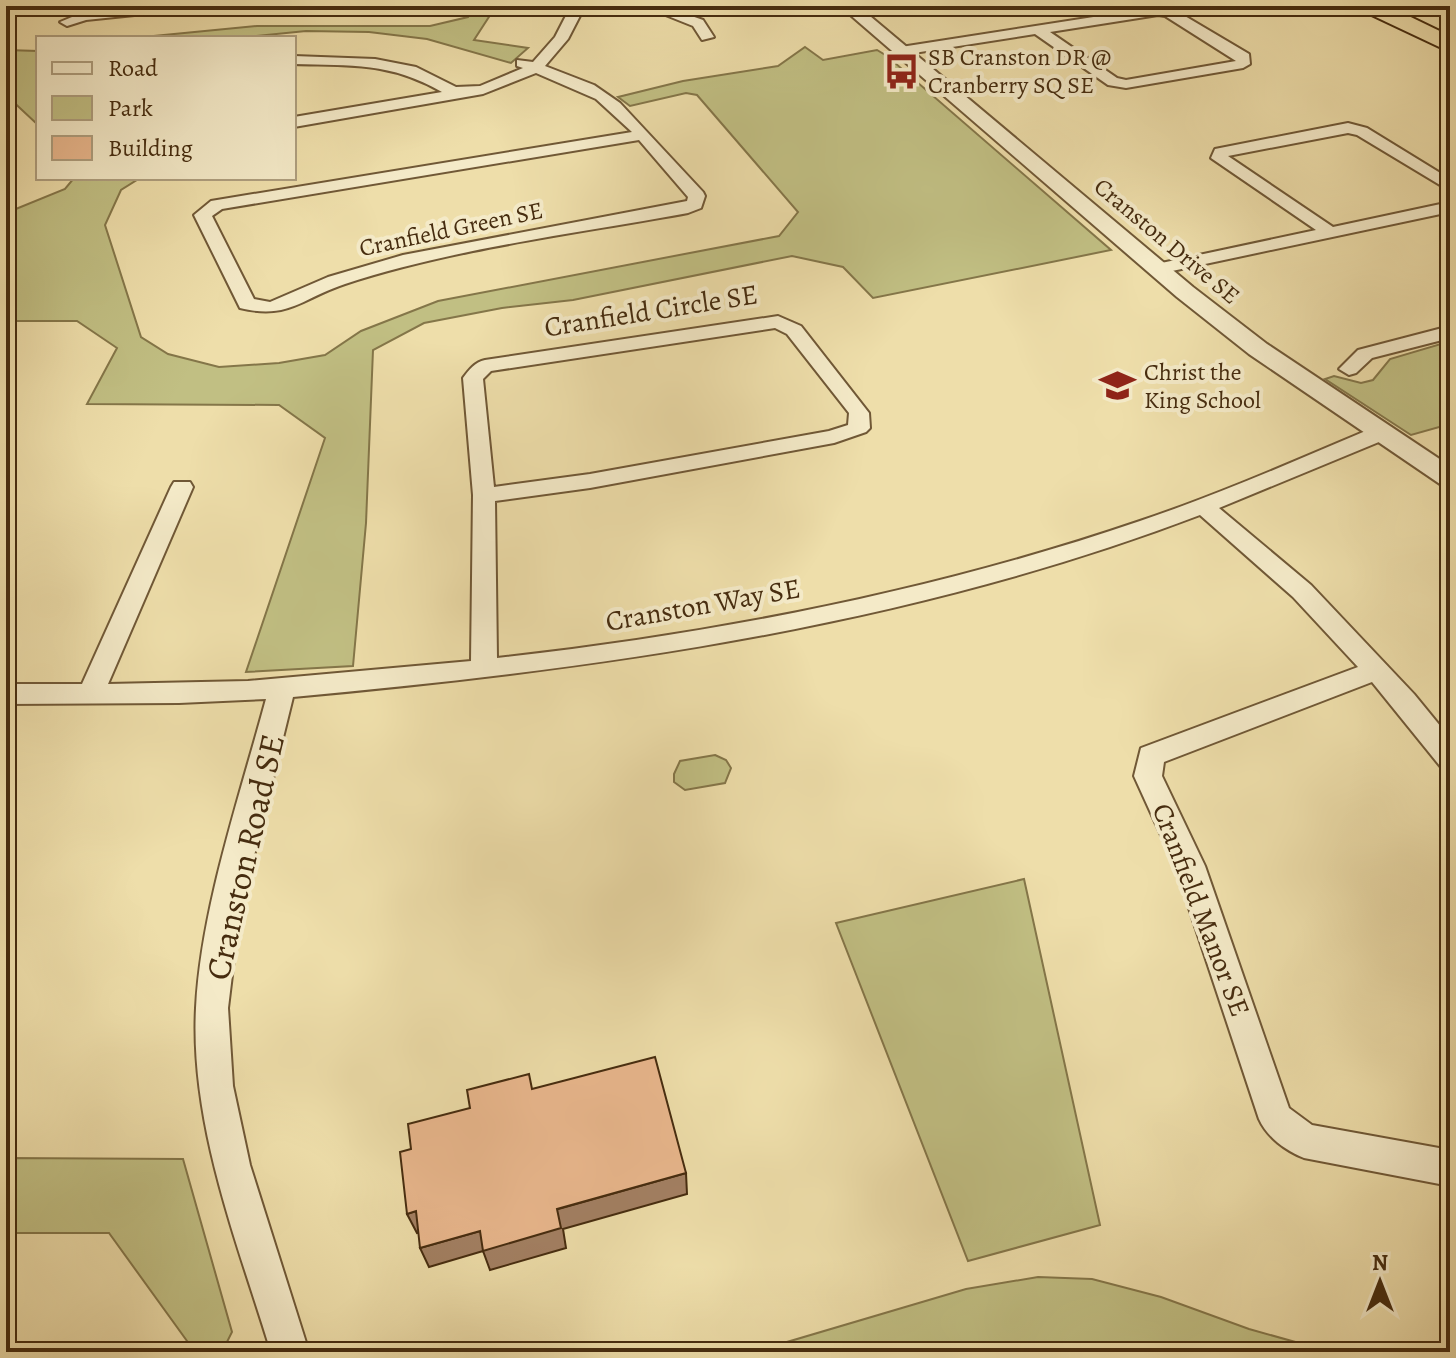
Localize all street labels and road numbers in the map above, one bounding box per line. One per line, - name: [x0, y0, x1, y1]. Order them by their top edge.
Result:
- street label: Cranston Drive SE: [1087, 171, 1247, 311]
- street label: Cranfield Green SE: [356, 194, 546, 264]
- street label: Cranfield Circle SE: [542, 275, 760, 347]
- street label: Cranston Way SE: [603, 569, 803, 641]
- street label: Cranston Road SE: [194, 730, 296, 984]
- street label: Cranfield Manor SE: [1143, 798, 1259, 1022]

